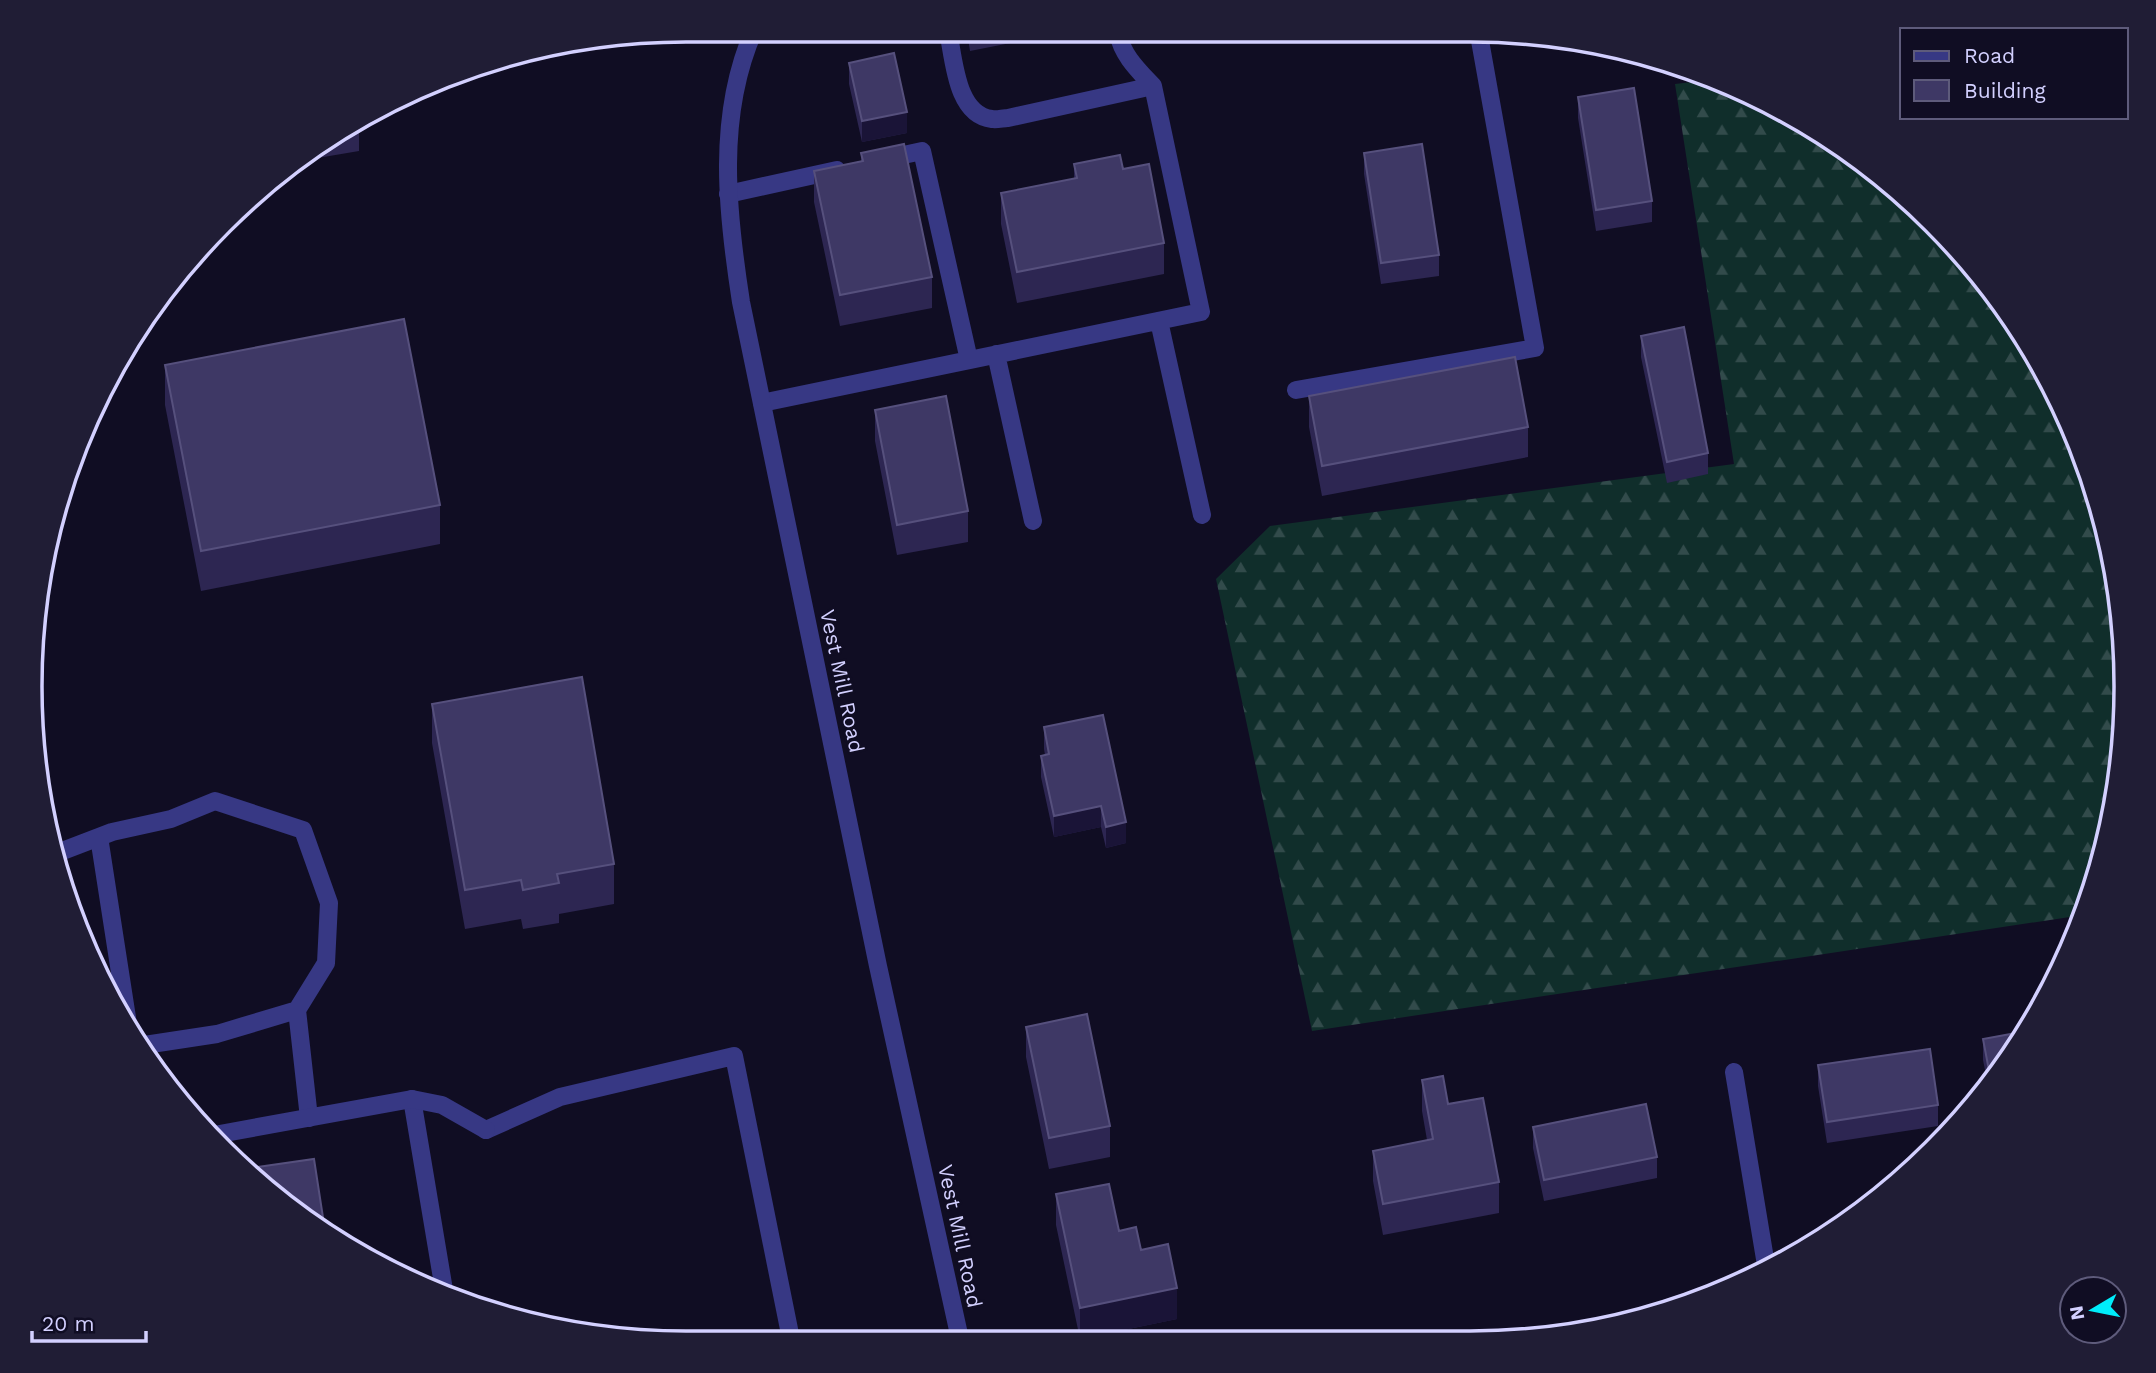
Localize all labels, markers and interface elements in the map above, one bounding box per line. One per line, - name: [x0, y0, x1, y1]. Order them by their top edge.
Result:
- legend: [1900, 28, 2128, 119]
- text: Road: [1964, 43, 2015, 68]
- text: Building: [1964, 78, 2046, 103]
- street label: Vest Mill Road: [815, 607, 870, 755]
- street label: Vest Mill Road: [933, 1162, 988, 1310]
- north arrow: [2058, 1275, 2128, 1345]
- scale bar: [32, 1300, 145, 1344]
- text: N: [2064, 1304, 2089, 1322]
- text: 20 m: [42, 1311, 94, 1336]

